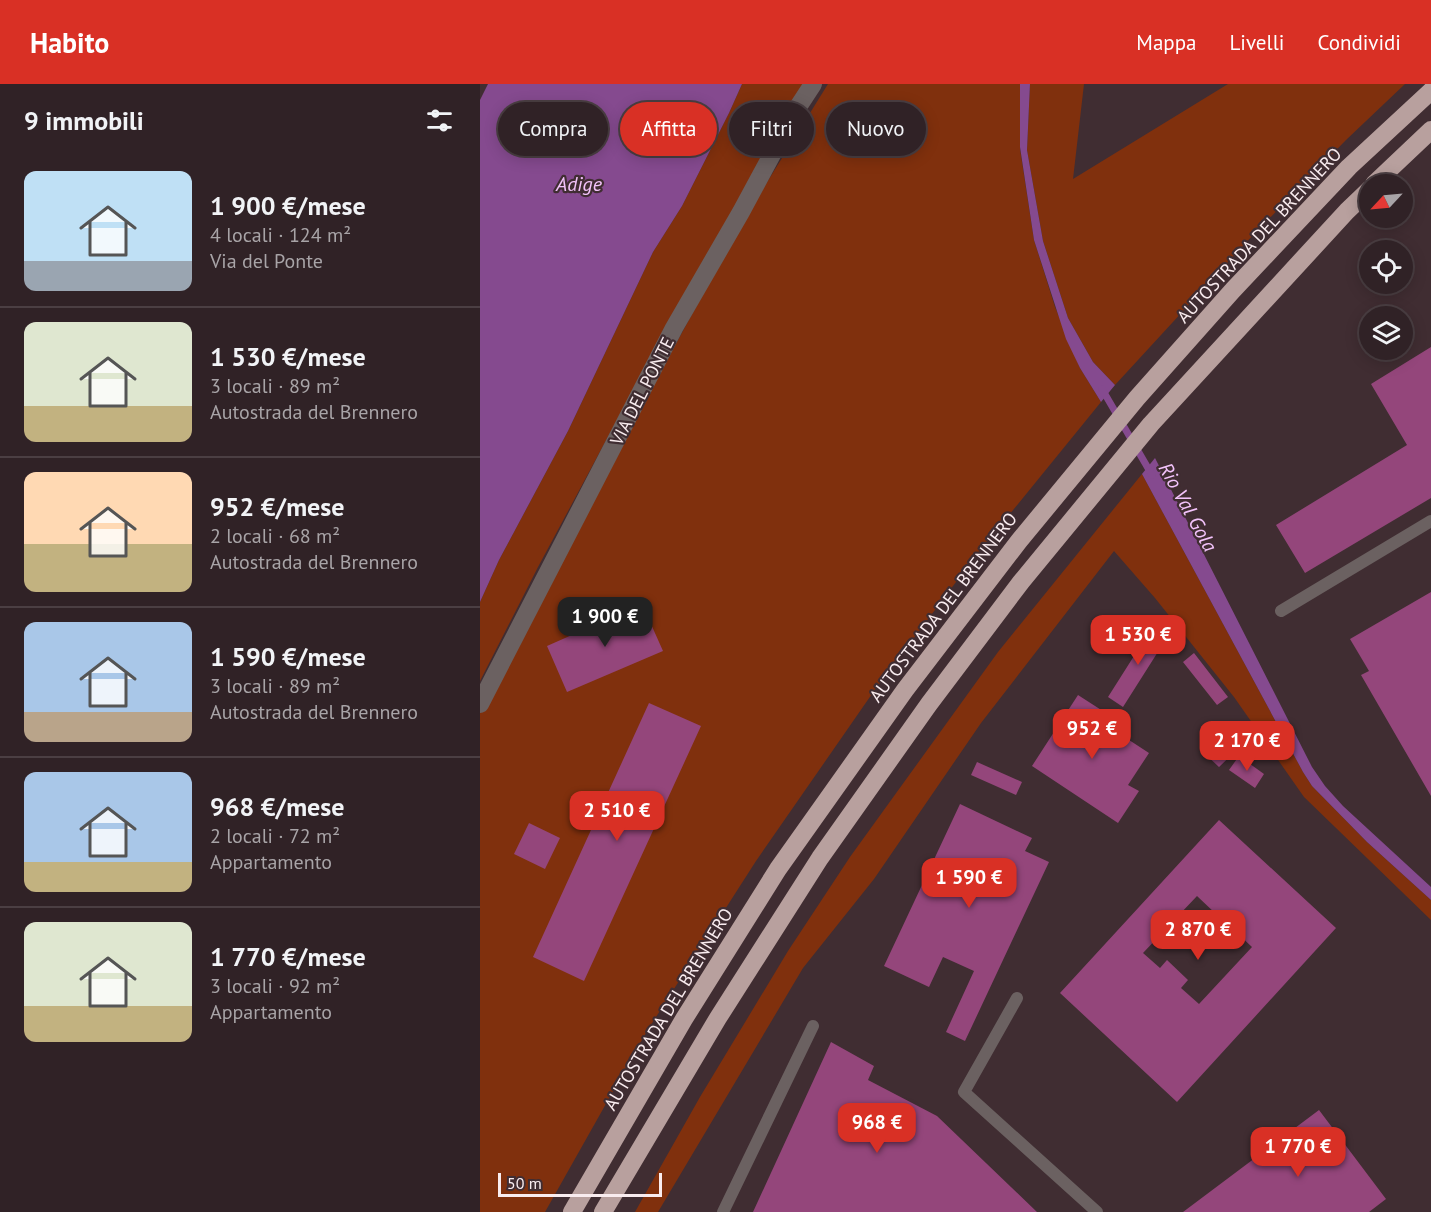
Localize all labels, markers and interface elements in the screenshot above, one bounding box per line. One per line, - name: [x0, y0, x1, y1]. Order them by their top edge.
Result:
- text: Habito: [30, 24, 109, 61]
- text: Mappa: [1136, 29, 1196, 56]
- text: Livelli: [1229, 29, 1284, 56]
- text: Condividi: [1317, 29, 1401, 56]
- chip: Compra: [498, 102, 608, 156]
- chip: Affitta: [620, 102, 717, 156]
- chip: Filtri: [729, 102, 814, 156]
- chip: Nuovo: [826, 102, 926, 156]
- text: 9 immobili: [24, 104, 144, 137]
- icon: filters: [423, 104, 456, 137]
- street label: AUTOSTRADA DEL BRENNERO: [1172, 142, 1346, 328]
- water label: Adige: [555, 171, 603, 197]
- north arrow: [1359, 174, 1413, 228]
- map controls: [1359, 174, 1413, 360]
- text: 1 900 €/mese: [210, 189, 366, 222]
- icon: home: [72, 195, 144, 267]
- text: 4 locali · 124 m²: [210, 222, 351, 248]
- button: locate: [1359, 240, 1413, 294]
- text: Via del Ponte: [210, 248, 323, 274]
- button: layers: [1359, 306, 1413, 360]
- street label: VIA DEL PONTE: [604, 333, 679, 450]
- text: 1 530 €/mese: [210, 340, 366, 373]
- icon: home: [72, 346, 144, 418]
- text: 3 locali · 89 m²: [210, 373, 340, 399]
- text: Autostrada del Brennero: [210, 399, 418, 425]
- water label: Rio Val Gola: [1153, 458, 1223, 556]
- text: 952 €/mese: [210, 490, 344, 523]
- icon: home: [72, 496, 144, 568]
- street label: AUTOSTRADA DEL BRENNERO: [864, 508, 1022, 706]
- text: 2 locali · 68 m²: [210, 523, 340, 549]
- text: Autostrada del Brennero: [210, 549, 418, 575]
- pin: 1 900 €: [550, 597, 660, 648]
- text: 1 900 €: [572, 603, 638, 629]
- pin: 1 530 €: [1083, 615, 1193, 666]
- text: 1 530 €: [1105, 621, 1171, 647]
- text: 1 590 €/mese: [210, 640, 366, 673]
- icon: home: [72, 646, 144, 718]
- text: 3 locali · 89 m²: [210, 673, 340, 699]
- text: Autostrada del Brennero: [210, 699, 418, 725]
- pin: 952 €: [1050, 709, 1134, 760]
- text: 952 €: [1067, 715, 1117, 741]
- pin: 2 170 €: [1192, 721, 1302, 772]
- text: 2 170 €: [1214, 727, 1280, 753]
- text: 968 €/mese: [210, 790, 344, 823]
- pin: 2 510 €: [562, 791, 672, 842]
- icon: home: [72, 796, 144, 868]
- text: 2 510 €: [584, 797, 650, 823]
- text: 2 locali · 72 m²: [210, 823, 340, 849]
- text: Appartamento: [210, 849, 332, 875]
- pin: 1 590 €: [914, 858, 1024, 909]
- text: 1 590 €: [936, 864, 1002, 890]
- street label: AUTOSTRADA DEL BRENNERO: [598, 904, 738, 1114]
- pin: 2 870 €: [1143, 910, 1253, 961]
- text: 2 870 €: [1165, 916, 1231, 942]
- text: 1 770 €/mese: [210, 940, 366, 973]
- icon: home: [72, 946, 144, 1018]
- text: 3 locali · 92 m²: [210, 973, 340, 999]
- text: Appartamento: [210, 999, 332, 1025]
- pin: 968 €: [835, 1103, 919, 1154]
- text: 968 €: [852, 1109, 902, 1135]
- pin: 1 770 €: [1243, 1127, 1353, 1178]
- text: 1 770 €: [1265, 1133, 1331, 1159]
- scale bar: [498, 1170, 662, 1198]
- text: 50 m: [507, 1173, 542, 1193]

